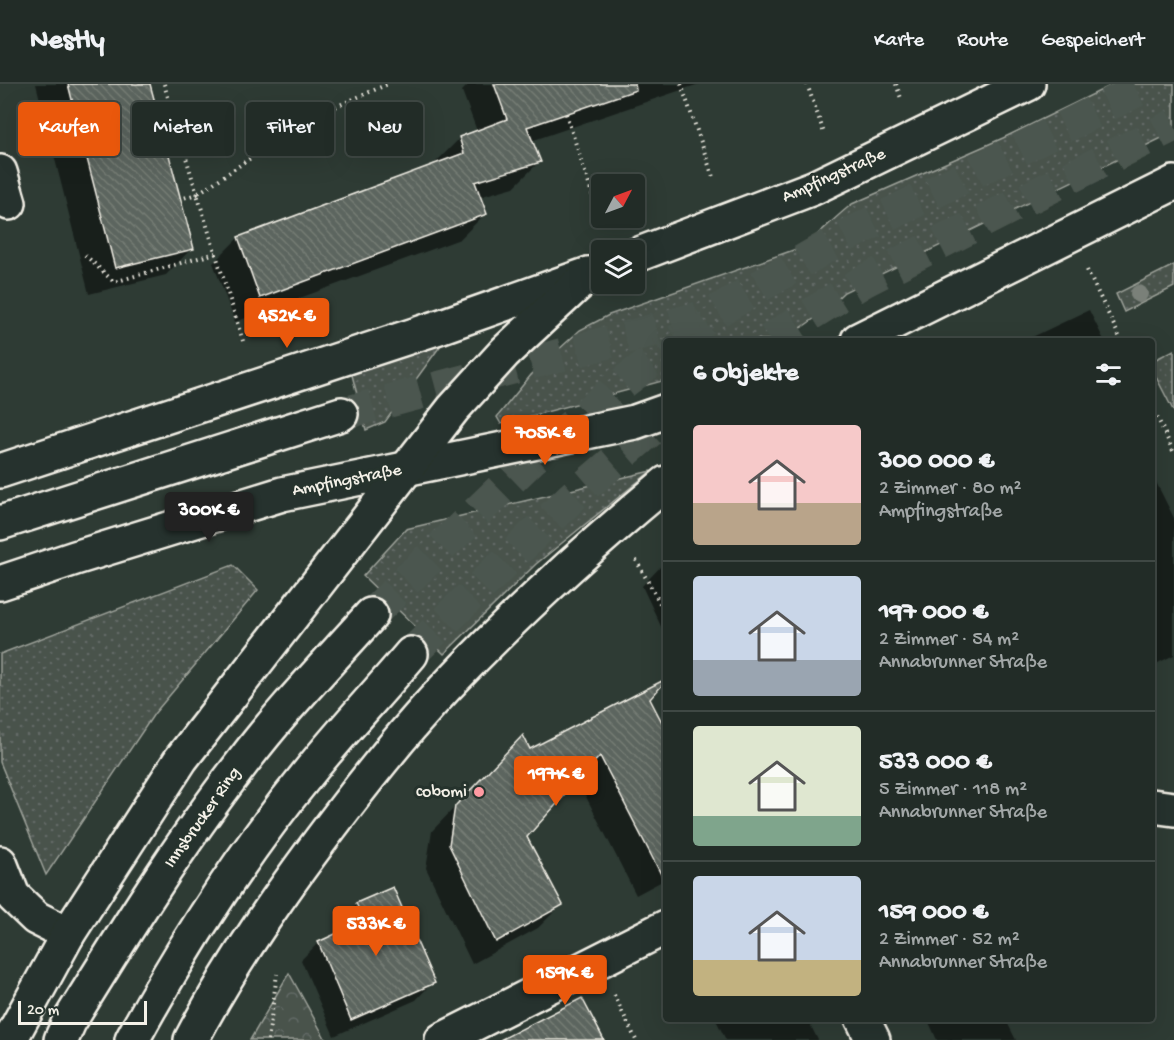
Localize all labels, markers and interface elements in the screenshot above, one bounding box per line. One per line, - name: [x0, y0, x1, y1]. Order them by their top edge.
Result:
- text: Nestly: [30, 25, 104, 58]
- text: Karte: [874, 29, 924, 54]
- text: Route: [957, 29, 1008, 54]
- text: Gespeichert: [1041, 29, 1144, 54]
- chip: Kaufen: [18, 102, 120, 156]
- chip: Mieten: [132, 102, 234, 156]
- chip: Filter: [246, 102, 334, 156]
- chip: Neu: [346, 102, 423, 156]
- street label: Ampfingstraße: [779, 144, 890, 208]
- north arrow: [591, 174, 645, 228]
- map controls: [591, 174, 645, 294]
- button: layers: [591, 240, 645, 294]
- pin: 452K €: [238, 298, 336, 349]
- text: 452K €: [258, 306, 316, 329]
- icon: filters: [1092, 358, 1125, 391]
- text: 6 Objekte: [693, 359, 798, 390]
- pin: 705K €: [496, 415, 594, 466]
- text: 705K €: [515, 423, 575, 446]
- text: 300 000 €: [879, 447, 994, 478]
- icon: home: [741, 449, 813, 521]
- street label: Ampfingstraße: [290, 460, 404, 502]
- text: 2 Zimmer · 80 m²: [879, 478, 1022, 501]
- pin: 300K €: [160, 492, 258, 543]
- text: 300K €: [179, 500, 239, 523]
- text: Ampfingstraße: [879, 501, 1002, 524]
- text: 197 000 €: [879, 598, 988, 629]
- icon: home: [741, 600, 813, 672]
- text: 2 Zimmer · 54 m²: [879, 629, 1019, 652]
- text: Annabrunner Straße: [879, 652, 1047, 675]
- text: 533 000 €: [879, 748, 992, 779]
- icon: home: [741, 750, 813, 822]
- pin: 197K €: [507, 756, 605, 807]
- street label: Innsbrucker Ring: [160, 763, 246, 873]
- text: 197K €: [528, 764, 584, 787]
- text: 5 Zimmer · 118 m²: [879, 779, 1027, 802]
- place label: cobomi: [416, 782, 467, 803]
- marker: cobomi: [472, 785, 486, 799]
- text: Annabrunner Straße: [879, 802, 1047, 825]
- text: 159 000 €: [879, 898, 988, 929]
- icon: home: [741, 900, 813, 972]
- pin: 533K €: [327, 906, 425, 957]
- text: 533K €: [347, 914, 405, 937]
- text: 2 Zimmer · 52 m²: [879, 929, 1020, 952]
- text: Annabrunner Straße: [879, 952, 1047, 975]
- pin: 159K €: [516, 955, 614, 1006]
- text: 159K €: [537, 963, 593, 986]
- scale bar: [18, 998, 147, 1026]
- text: 20 m: [27, 1002, 59, 1021]

